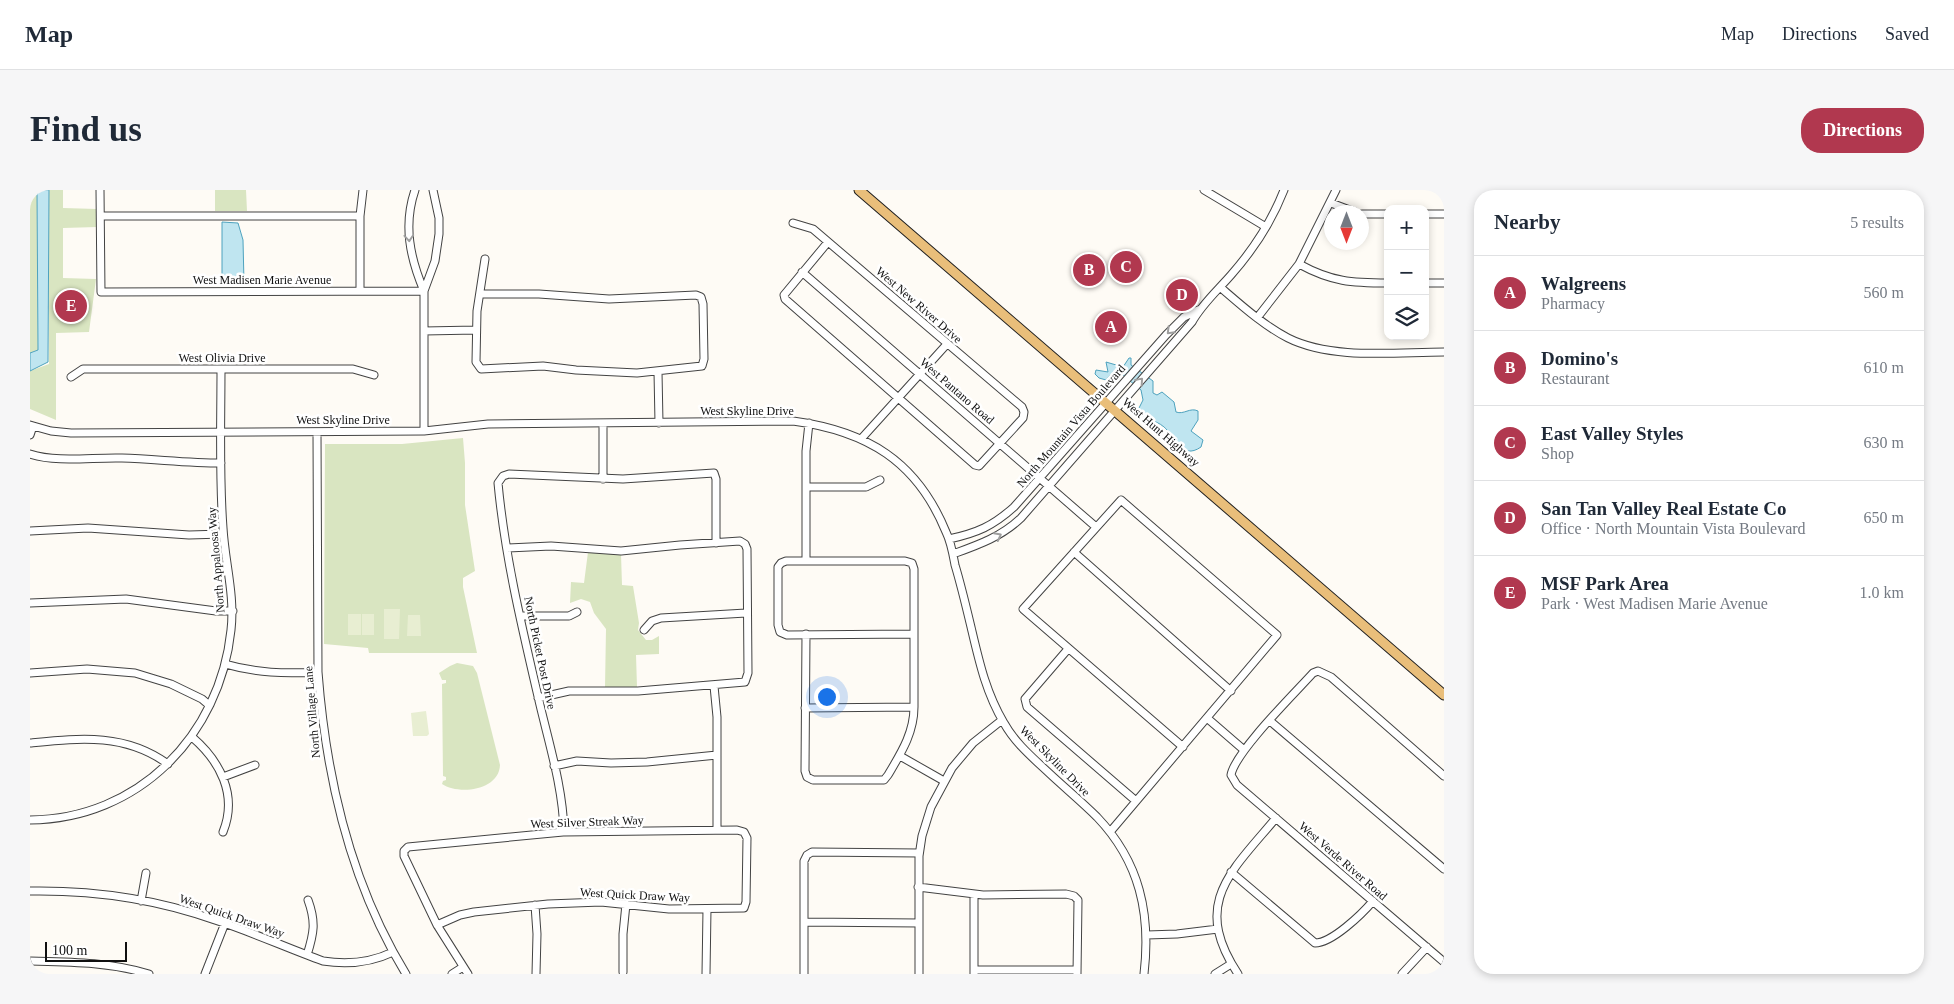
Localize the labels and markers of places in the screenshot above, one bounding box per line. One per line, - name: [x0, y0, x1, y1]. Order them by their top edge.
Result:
- pin: C: [1110, 248, 1142, 286]
- pin: B: [1073, 251, 1105, 289]
- pin: D: [1166, 276, 1198, 314]
- pin: E: [55, 287, 87, 325]
- pin: A: [1095, 308, 1127, 346]

